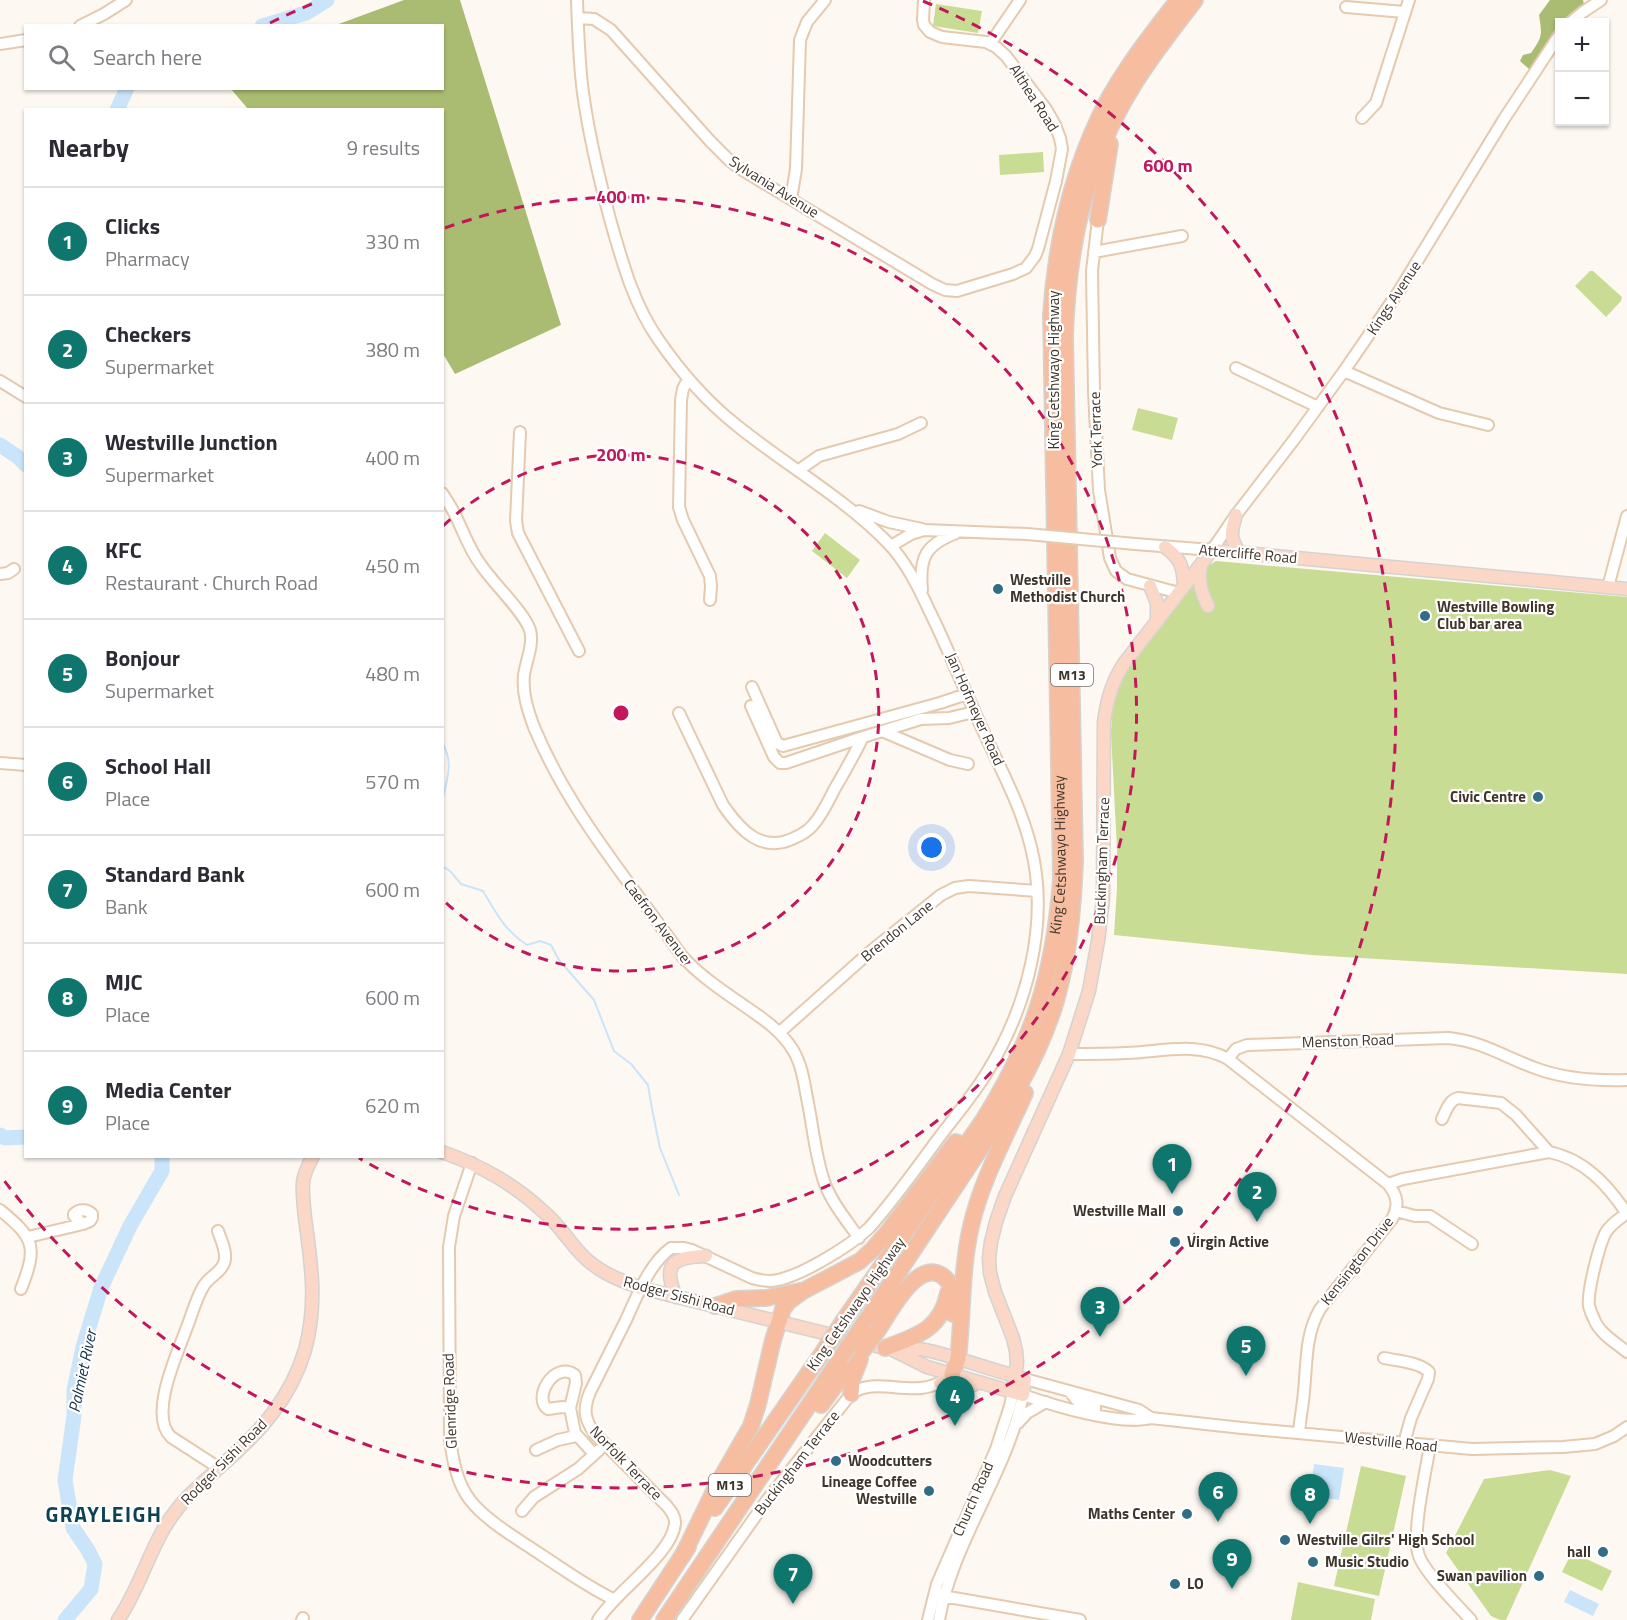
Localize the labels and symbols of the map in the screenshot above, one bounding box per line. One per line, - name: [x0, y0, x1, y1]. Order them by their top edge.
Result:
- street label: Althea Road: [1004, 59, 1065, 136]
- street label: Sylvania Avenue: [725, 150, 824, 223]
- text: 600 m: [1143, 152, 1193, 179]
- text: 400 m: [596, 183, 646, 210]
- street label: Kings Avenue: [1361, 256, 1426, 340]
- street label: King Cetshwayo Highway: [1042, 291, 1065, 449]
- street label: York Terrace: [1083, 391, 1108, 469]
- text: 200 m: [596, 441, 646, 468]
- street label: Attercliffe Road: [1198, 538, 1298, 569]
- place label: Westville Methodist Church: [1010, 568, 1125, 608]
- marker: Westville Methodist Church: [991, 582, 1005, 596]
- place label: Westville Bowling Club bar area: [1437, 595, 1554, 635]
- marker: Westville Bowling Club bar area: [1418, 609, 1432, 623]
- street label: Jan Hofmeyer Road: [940, 648, 1011, 769]
- road number: M13: [1051, 664, 1093, 686]
- centre of rings: [611, 703, 631, 723]
- street label: King Cetshwayo Highway: [1043, 775, 1072, 936]
- place label: Civic Centre: [1450, 785, 1526, 808]
- marker: Civic Centre: [1531, 790, 1545, 804]
- street label: Buckingham Terrace: [1088, 797, 1115, 925]
- your location: [917, 833, 946, 862]
- street label: Caefron Avenue: [618, 874, 697, 967]
- street label: Brendon Lane: [855, 894, 938, 967]
- street label: Menston Road: [1302, 1027, 1394, 1054]
- pin: 1: [1152, 1144, 1192, 1194]
- pin: 2: [1238, 1172, 1276, 1222]
- place label: Westville Mall: [1073, 1199, 1166, 1222]
- marker: Westville Mall: [1171, 1204, 1185, 1218]
- street label: Kensington Drive: [1315, 1211, 1399, 1310]
- place label: Virgin Active: [1187, 1230, 1269, 1253]
- street label: King Cetshwayo Highway: [801, 1232, 911, 1375]
- marker: Virgin Active: [1168, 1235, 1182, 1249]
- street label: Rodger Sishi Road: [621, 1270, 737, 1321]
- pin: 3: [1080, 1288, 1120, 1337]
- water label: Palmiet River: [62, 1326, 103, 1414]
- pin: 5: [1226, 1326, 1266, 1376]
- street label: Glenridge Road: [436, 1353, 463, 1449]
- pin: 4: [936, 1376, 974, 1426]
- street label: Buckingham Terrace: [748, 1405, 845, 1520]
- street label: Rodger Sishi Road: [175, 1413, 272, 1510]
- street label: Norfolk Terrace: [585, 1420, 668, 1505]
- street label: Westville Road: [1343, 1425, 1439, 1458]
- place label: Woodcutters: [848, 1449, 932, 1472]
- marker: Woodcutters: [829, 1454, 843, 1468]
- street label: Church Road: [946, 1458, 999, 1540]
- place label: Lineage Coffee Westville: [822, 1470, 917, 1510]
- pin: 6: [1198, 1472, 1238, 1522]
- road number: M13: [709, 1474, 751, 1496]
- pin: 8: [1290, 1474, 1330, 1524]
- marker: Lineage Coffee Westville: [922, 1484, 936, 1498]
- district label: GRAYLEIGH: [45, 1498, 163, 1530]
- place label: Maths Center: [1088, 1502, 1175, 1525]
- marker: Maths Center: [1180, 1507, 1194, 1521]
- place label: Westville Gilrs' High School: [1297, 1528, 1475, 1551]
- marker: Westville Gilrs' High School: [1278, 1533, 1292, 1547]
- pin: 9: [1212, 1540, 1252, 1589]
- place label: hall: [1567, 1540, 1591, 1563]
- marker: hall: [1596, 1545, 1610, 1559]
- place label: Music Studio: [1325, 1550, 1409, 1573]
- pin: 7: [774, 1554, 812, 1604]
- marker: Music Studio: [1306, 1555, 1320, 1569]
- place label: Swan pavilion: [1437, 1564, 1527, 1587]
- marker: Swan pavilion: [1532, 1569, 1546, 1583]
- place label: LO: [1187, 1572, 1204, 1595]
- marker: LO: [1168, 1577, 1182, 1591]

